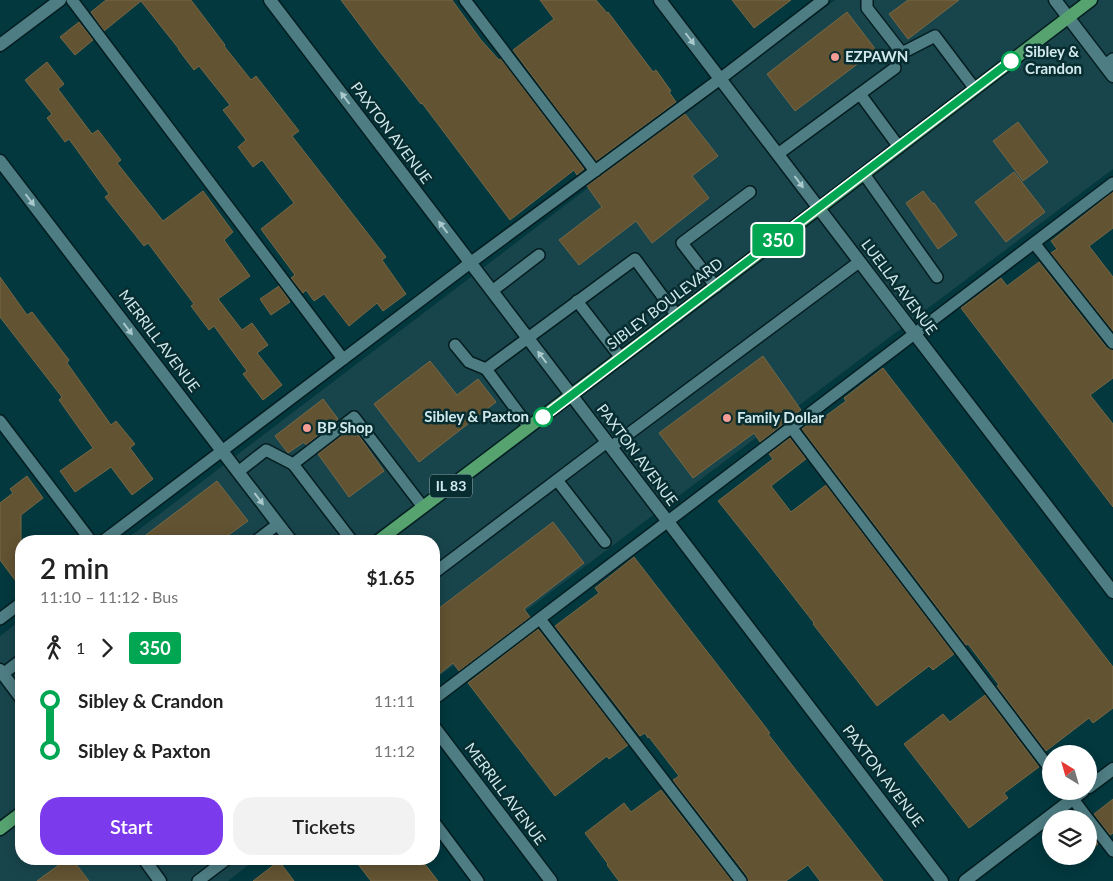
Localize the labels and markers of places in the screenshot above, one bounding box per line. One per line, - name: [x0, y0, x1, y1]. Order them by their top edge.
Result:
- place label: Sibley & Crandon: [1025, 42, 1082, 77]
- place label: EZPAWN: [845, 47, 908, 65]
- marker: EZPAWN: [829, 51, 841, 63]
- marker: Sibley & Crandon: [1001, 51, 1021, 71]
- place label: Sibley & Paxton: [424, 407, 529, 425]
- marker: Sibley & Paxton: [533, 407, 553, 427]
- place label: Family Dollar: [737, 408, 824, 426]
- marker: Family Dollar: [721, 412, 733, 424]
- place label: BP Shop: [317, 418, 373, 436]
- marker: BP Shop: [301, 422, 313, 434]

